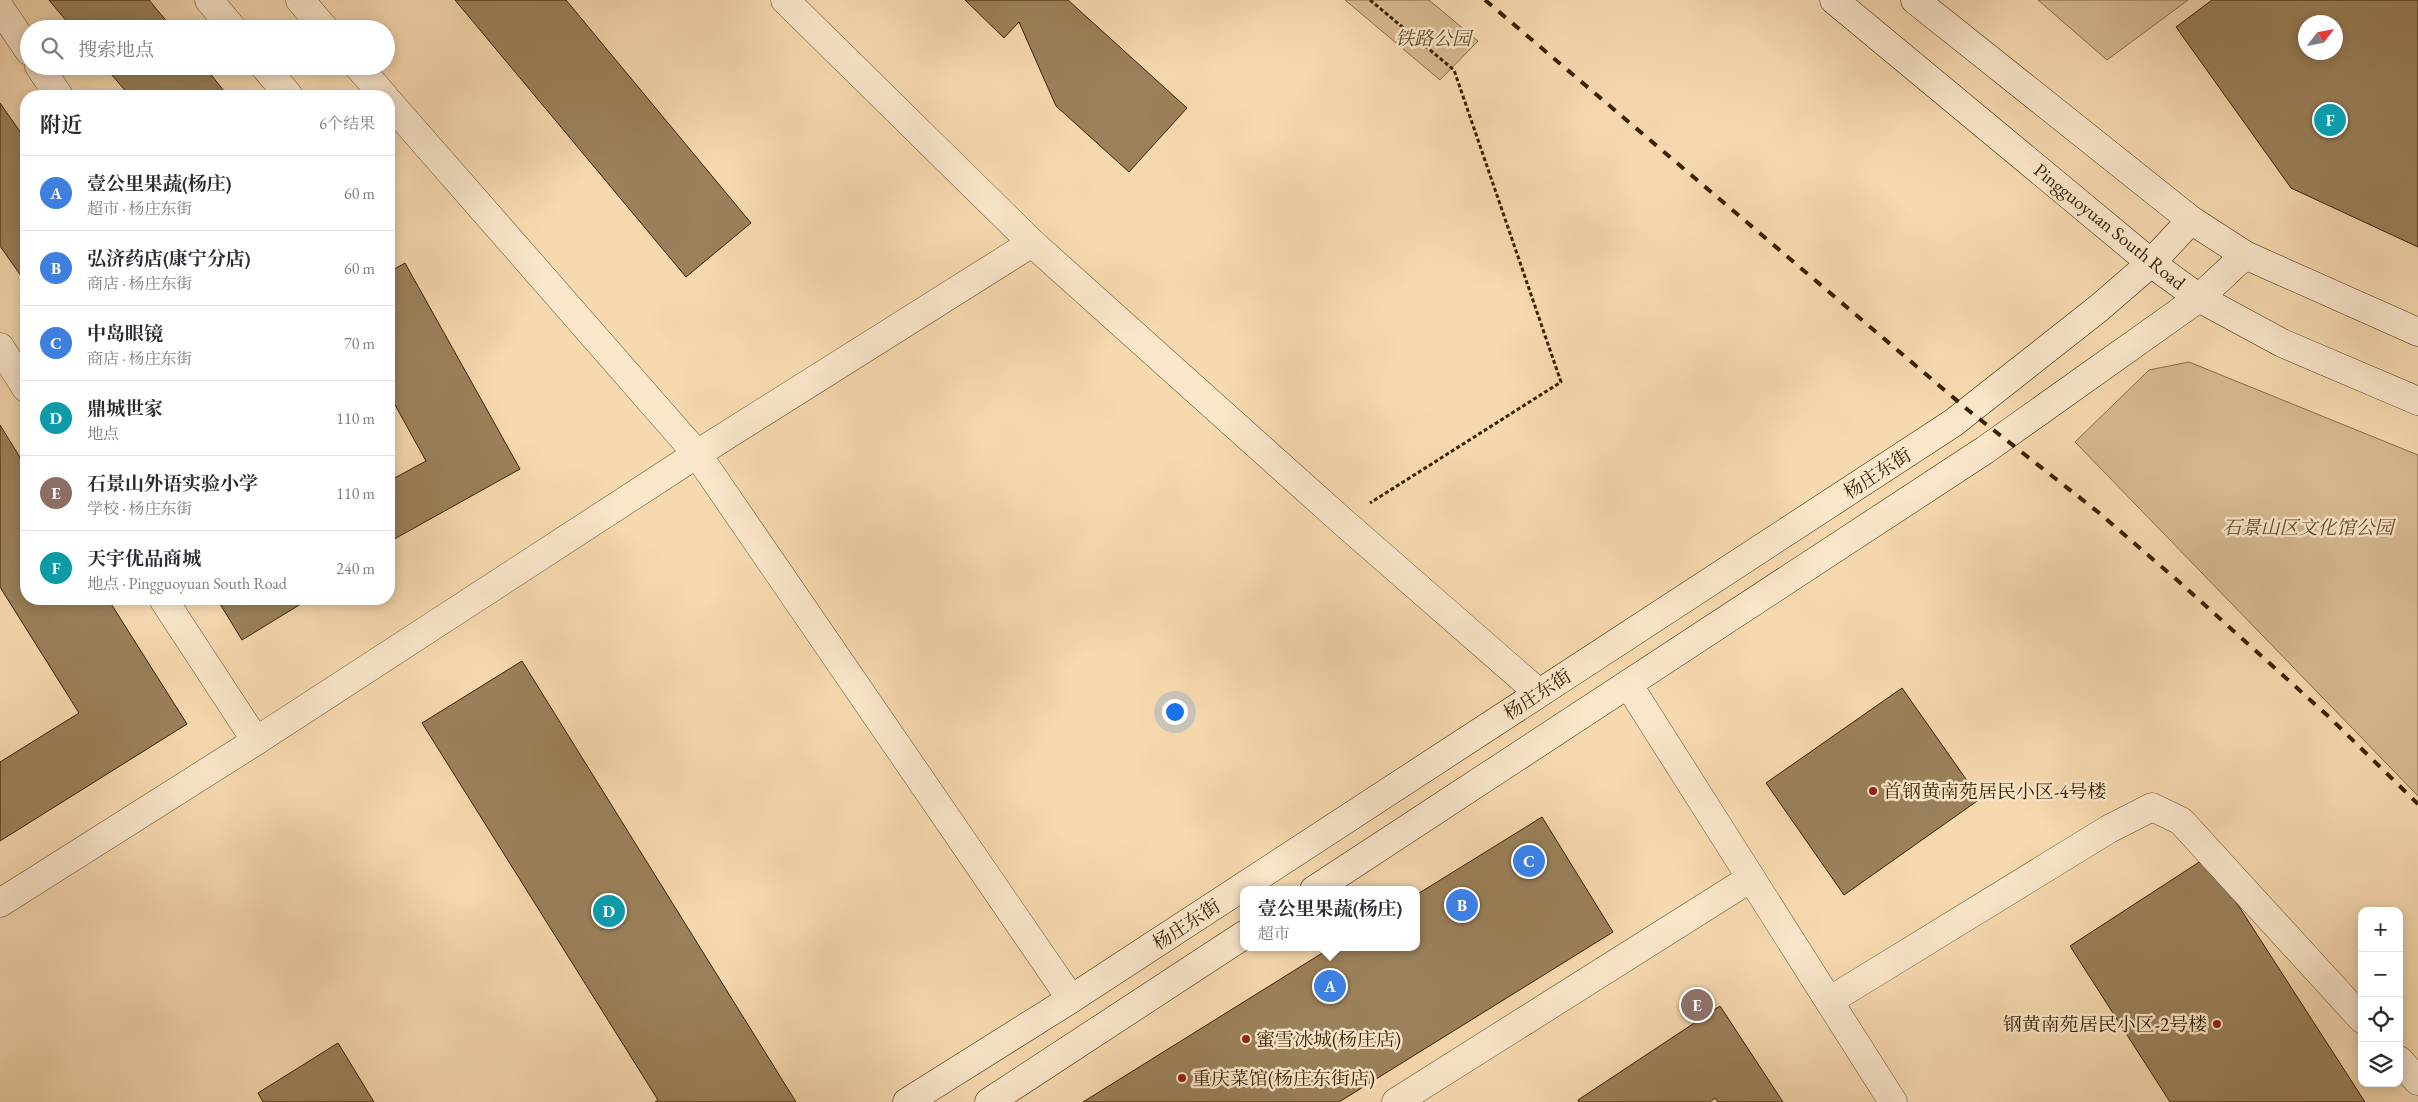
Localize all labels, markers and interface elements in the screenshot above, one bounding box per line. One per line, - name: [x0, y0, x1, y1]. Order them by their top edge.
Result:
- north arrow: [2298, 15, 2343, 60]
- search box: [20, 20, 395, 75]
- park label: 铁路公园: [1395, 26, 1474, 51]
- icon: search: [38, 34, 66, 62]
- text: 搜索地点: [78, 37, 154, 62]
- pin: F: [2314, 101, 2346, 139]
- text: 附近: [40, 111, 82, 138]
- text: 6个结果: [319, 113, 375, 134]
- street label: Pingguoyuan South Road: [2029, 158, 2191, 295]
- text: 壹公里果蔬(杨庄): [87, 171, 232, 196]
- text: A: [50, 183, 62, 204]
- text: 60 m: [344, 183, 375, 204]
- text: 超市 · 杨庄东街: [87, 198, 193, 219]
- text: 弘济药店(康宁分店): [87, 246, 251, 271]
- text: B: [51, 258, 61, 279]
- text: 60 m: [344, 258, 375, 279]
- text: 商店 · 杨庄东街: [87, 273, 193, 294]
- text: 中岛眼镜: [87, 321, 163, 346]
- text: C: [50, 333, 62, 354]
- text: 70 m: [344, 333, 375, 354]
- text: 商店 · 杨庄东街: [87, 348, 193, 369]
- text: 鼎城世家: [87, 396, 163, 421]
- text: D: [50, 408, 62, 429]
- text: 110 m: [336, 408, 375, 429]
- text: 地点: [87, 423, 119, 444]
- street label: 杨庄东街: [1839, 442, 1916, 505]
- text: 石景山外语实验小学: [87, 471, 258, 496]
- text: E: [51, 483, 61, 504]
- text: 110 m: [336, 483, 375, 504]
- text: 学校 · 杨庄东街: [87, 498, 193, 519]
- park label: 石景山区文化馆公园: [2222, 515, 2396, 540]
- text: 天宇优品商城: [87, 546, 201, 571]
- text: F: [52, 558, 60, 579]
- text: 240 m: [336, 558, 375, 579]
- text: 地点 · Pingguoyuan South Road: [87, 573, 287, 594]
- street label: 杨庄东街: [1499, 663, 1576, 726]
- your location: [1162, 699, 1188, 725]
- place label: 首钢黄南苑居民小区-4号楼: [1883, 779, 2106, 804]
- marker: 首钢黄南苑居民小区-4号楼: [1867, 785, 1879, 797]
- pin: C: [1513, 842, 1545, 880]
- popup: [1240, 886, 1420, 951]
- pin: B: [1446, 886, 1478, 924]
- pin: D: [593, 892, 625, 930]
- street label: 杨庄东街: [1148, 893, 1225, 956]
- text: 壹公里果蔬(杨庄): [1258, 896, 1402, 921]
- map controls: [2358, 907, 2403, 1087]
- button: +: [2358, 907, 2403, 952]
- text: 超市: [1258, 923, 1290, 944]
- button: −: [2358, 952, 2403, 997]
- pin: A: [1314, 967, 1346, 1005]
- pin: E: [1681, 986, 1713, 1024]
- button: locate: [2358, 997, 2403, 1042]
- place label: 钢黄南苑居民小区-2号楼: [2003, 1012, 2207, 1037]
- marker: 钢黄南苑居民小区-2号楼: [2211, 1018, 2223, 1030]
- place label: 蜜雪冰城(杨庄店): [1256, 1027, 1401, 1052]
- marker: 蜜雪冰城(杨庄店): [1240, 1033, 1252, 1045]
- button: layers: [2358, 1042, 2403, 1087]
- place label: 重庆菜馆(杨庄东街店): [1192, 1066, 1375, 1091]
- marker: 重庆菜馆(杨庄东街店): [1176, 1072, 1188, 1084]

